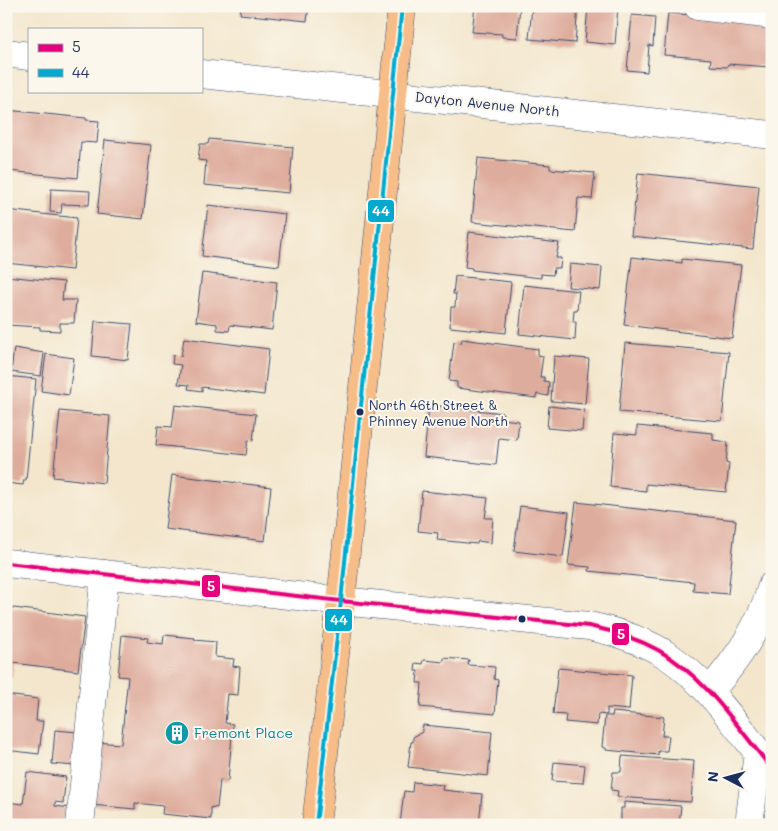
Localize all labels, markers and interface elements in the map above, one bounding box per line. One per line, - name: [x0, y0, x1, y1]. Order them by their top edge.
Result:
- legend: [28, 28, 202, 92]
- text: 5: [72, 36, 81, 56]
- text: 44: [72, 62, 90, 82]
- street label: Dayton Avenue North: [414, 86, 560, 121]
- line badge: 44: [367, 199, 395, 223]
- text: 44: [372, 201, 390, 220]
- place label: North 46th Street & Phinney Avenue North: [369, 396, 508, 429]
- marker: North 46th Street & Phinney Avenue North: [355, 407, 365, 417]
- line badge: 5: [201, 574, 221, 598]
- text: 5: [207, 576, 215, 595]
- line badge: 44: [324, 608, 353, 632]
- text: 44: [330, 610, 348, 629]
- unlabelled marker: [517, 614, 527, 624]
- line badge: 5: [611, 622, 630, 646]
- text: 5: [617, 624, 625, 643]
- building icon: Fremont Place: [164, 720, 190, 746]
- place label: Fremont Place: [194, 723, 293, 742]
- north arrow: [700, 754, 750, 804]
- text: N: [703, 770, 723, 783]

